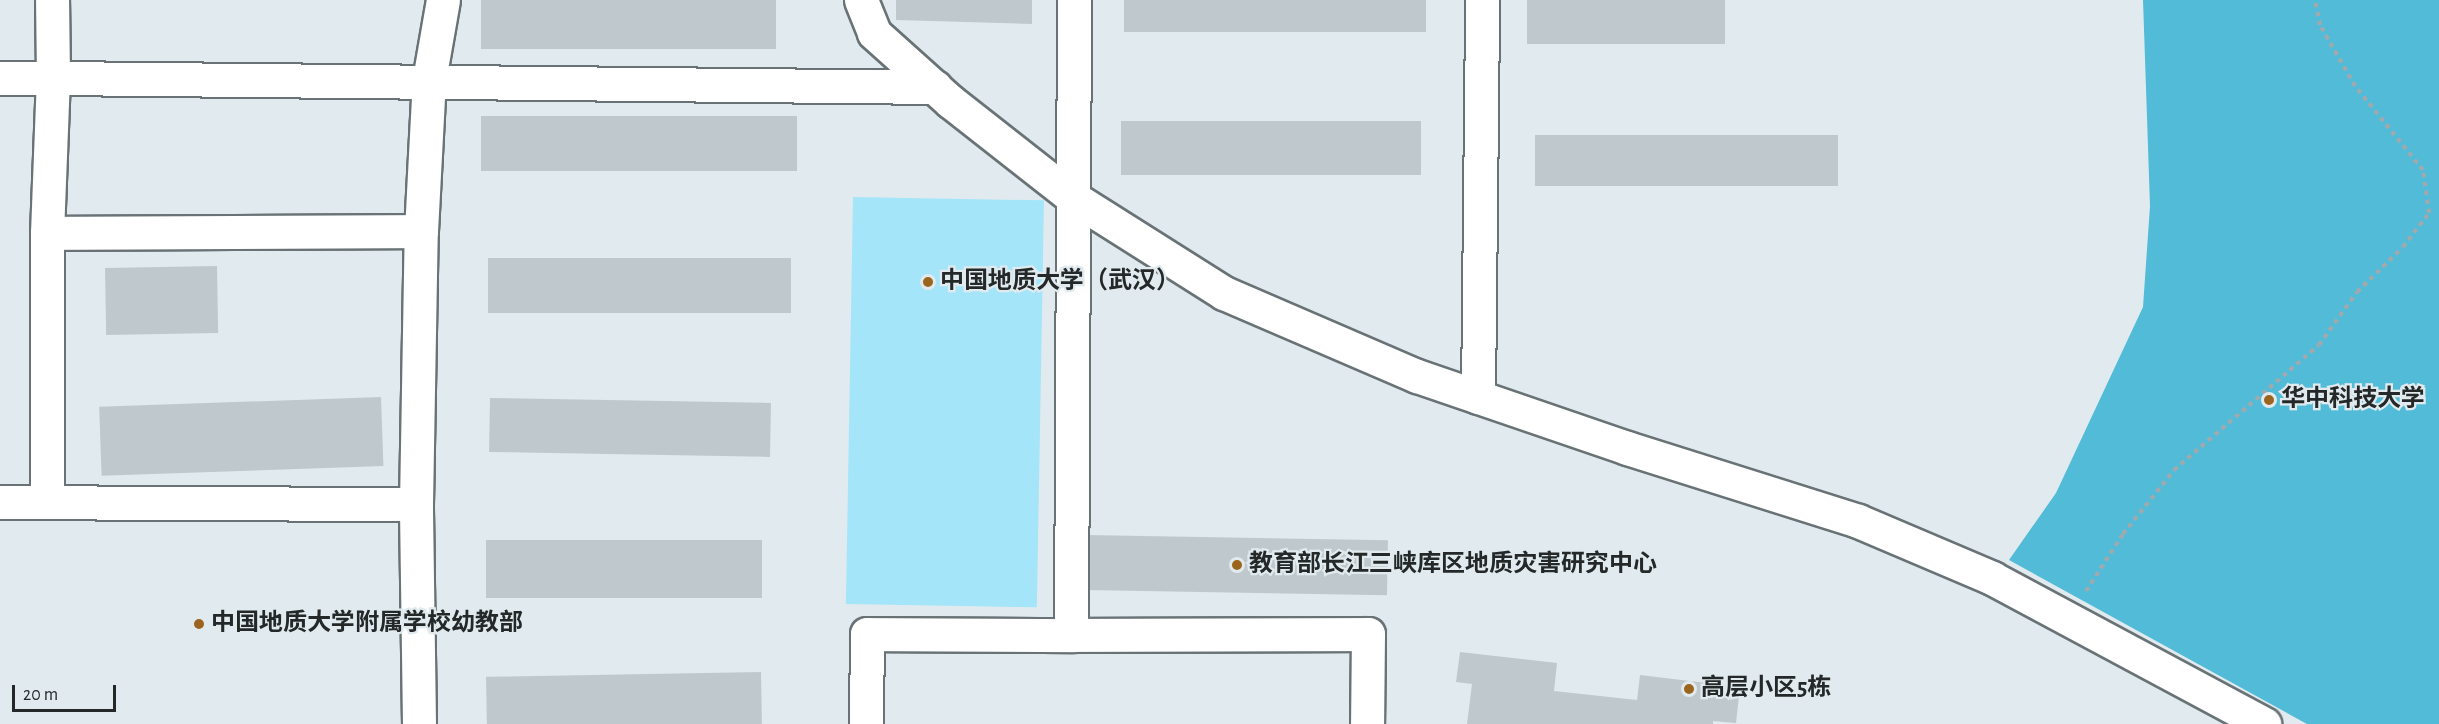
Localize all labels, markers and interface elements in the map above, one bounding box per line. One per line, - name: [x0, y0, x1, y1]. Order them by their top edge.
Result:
- place label: 中国地质大学（武汉）: [940, 268, 1180, 296]
- marker: 中国地质大学（武汉）: [921, 275, 935, 289]
- place label: 华中科技大学: [2281, 386, 2425, 414]
- marker: 华中科技大学: [2262, 393, 2276, 407]
- place label: 教育部长江三峡库区地质灾害研究中心: [1249, 551, 1657, 579]
- marker: 教育部长江三峡库区地质灾害研究中心: [1230, 558, 1244, 572]
- place label: 中国地质大学附属学校幼教部: [211, 610, 523, 638]
- marker: 中国地质大学附属学校幼教部: [192, 617, 206, 631]
- scale bar: [15, 673, 118, 711]
- place label: 高层小区5栋: [1701, 675, 1831, 703]
- marker: 高层小区5栋: [1682, 682, 1696, 696]
- text: 20 m: [23, 686, 58, 704]

